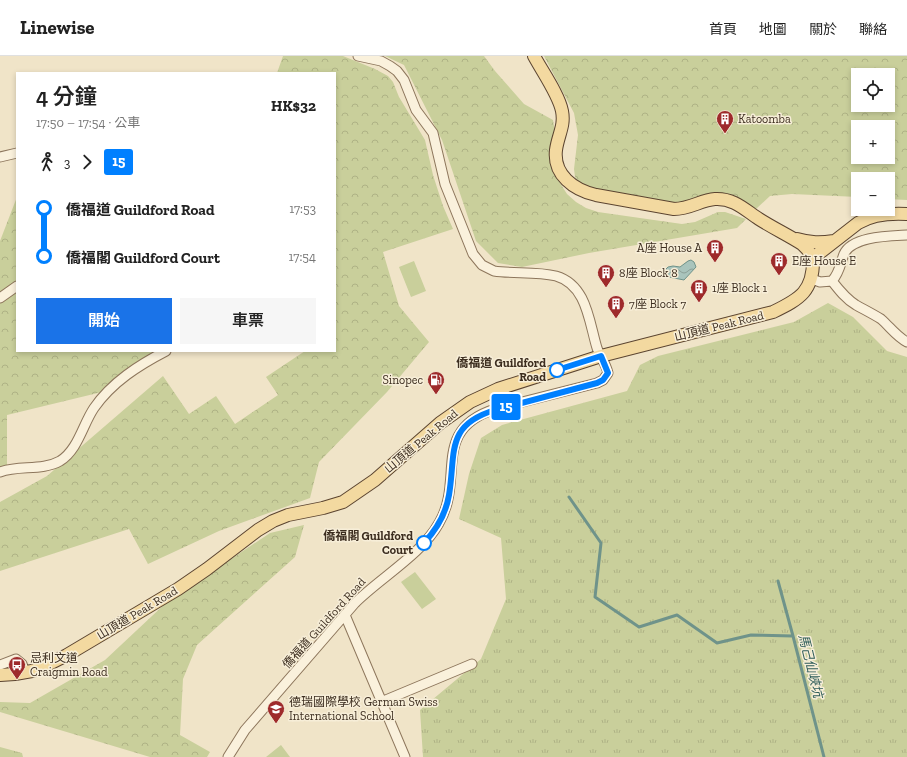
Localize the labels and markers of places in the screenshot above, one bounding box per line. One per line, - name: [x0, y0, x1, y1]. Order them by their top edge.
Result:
- building icon: Katoomba: [715, 109, 735, 134]
- place label: Katoomba: [738, 112, 791, 126]
- building icon: A座 House A: [705, 238, 725, 263]
- place label: A座 House A: [637, 241, 702, 255]
- building icon: E座 House E: [769, 251, 789, 276]
- place label: E座 House E: [792, 254, 856, 268]
- building icon: 8座 Block 8: [596, 263, 616, 288]
- place label: 8座 Block 8: [619, 266, 678, 280]
- building icon: 1座 Block 1: [689, 278, 709, 303]
- place label: 1座 Block 1: [712, 281, 767, 295]
- building icon: 7座 Block 7: [606, 294, 626, 319]
- place label: 7座 Block 7: [629, 297, 686, 311]
- place label: 僑福道 Guildford Road: [456, 356, 546, 384]
- marker: 僑福道 Guildford Road: [549, 362, 565, 378]
- fuel station icon: Sinopec: [426, 370, 446, 395]
- place label: Sinopec: [382, 373, 423, 387]
- place label: 僑福閣 Guildford Court: [323, 529, 413, 557]
- marker: 僑福閣 Guildford Court: [416, 535, 432, 551]
- place label: 忌利文道 Craigmin Road: [30, 651, 108, 679]
- bus stop icon: 忌利文道 Craigmin Road: [7, 655, 27, 680]
- place label: 德瑞國際學校 German Swiss International School: [289, 695, 438, 723]
- school or university icon: 德瑞國際學校 German Swiss International School: [266, 699, 286, 724]

